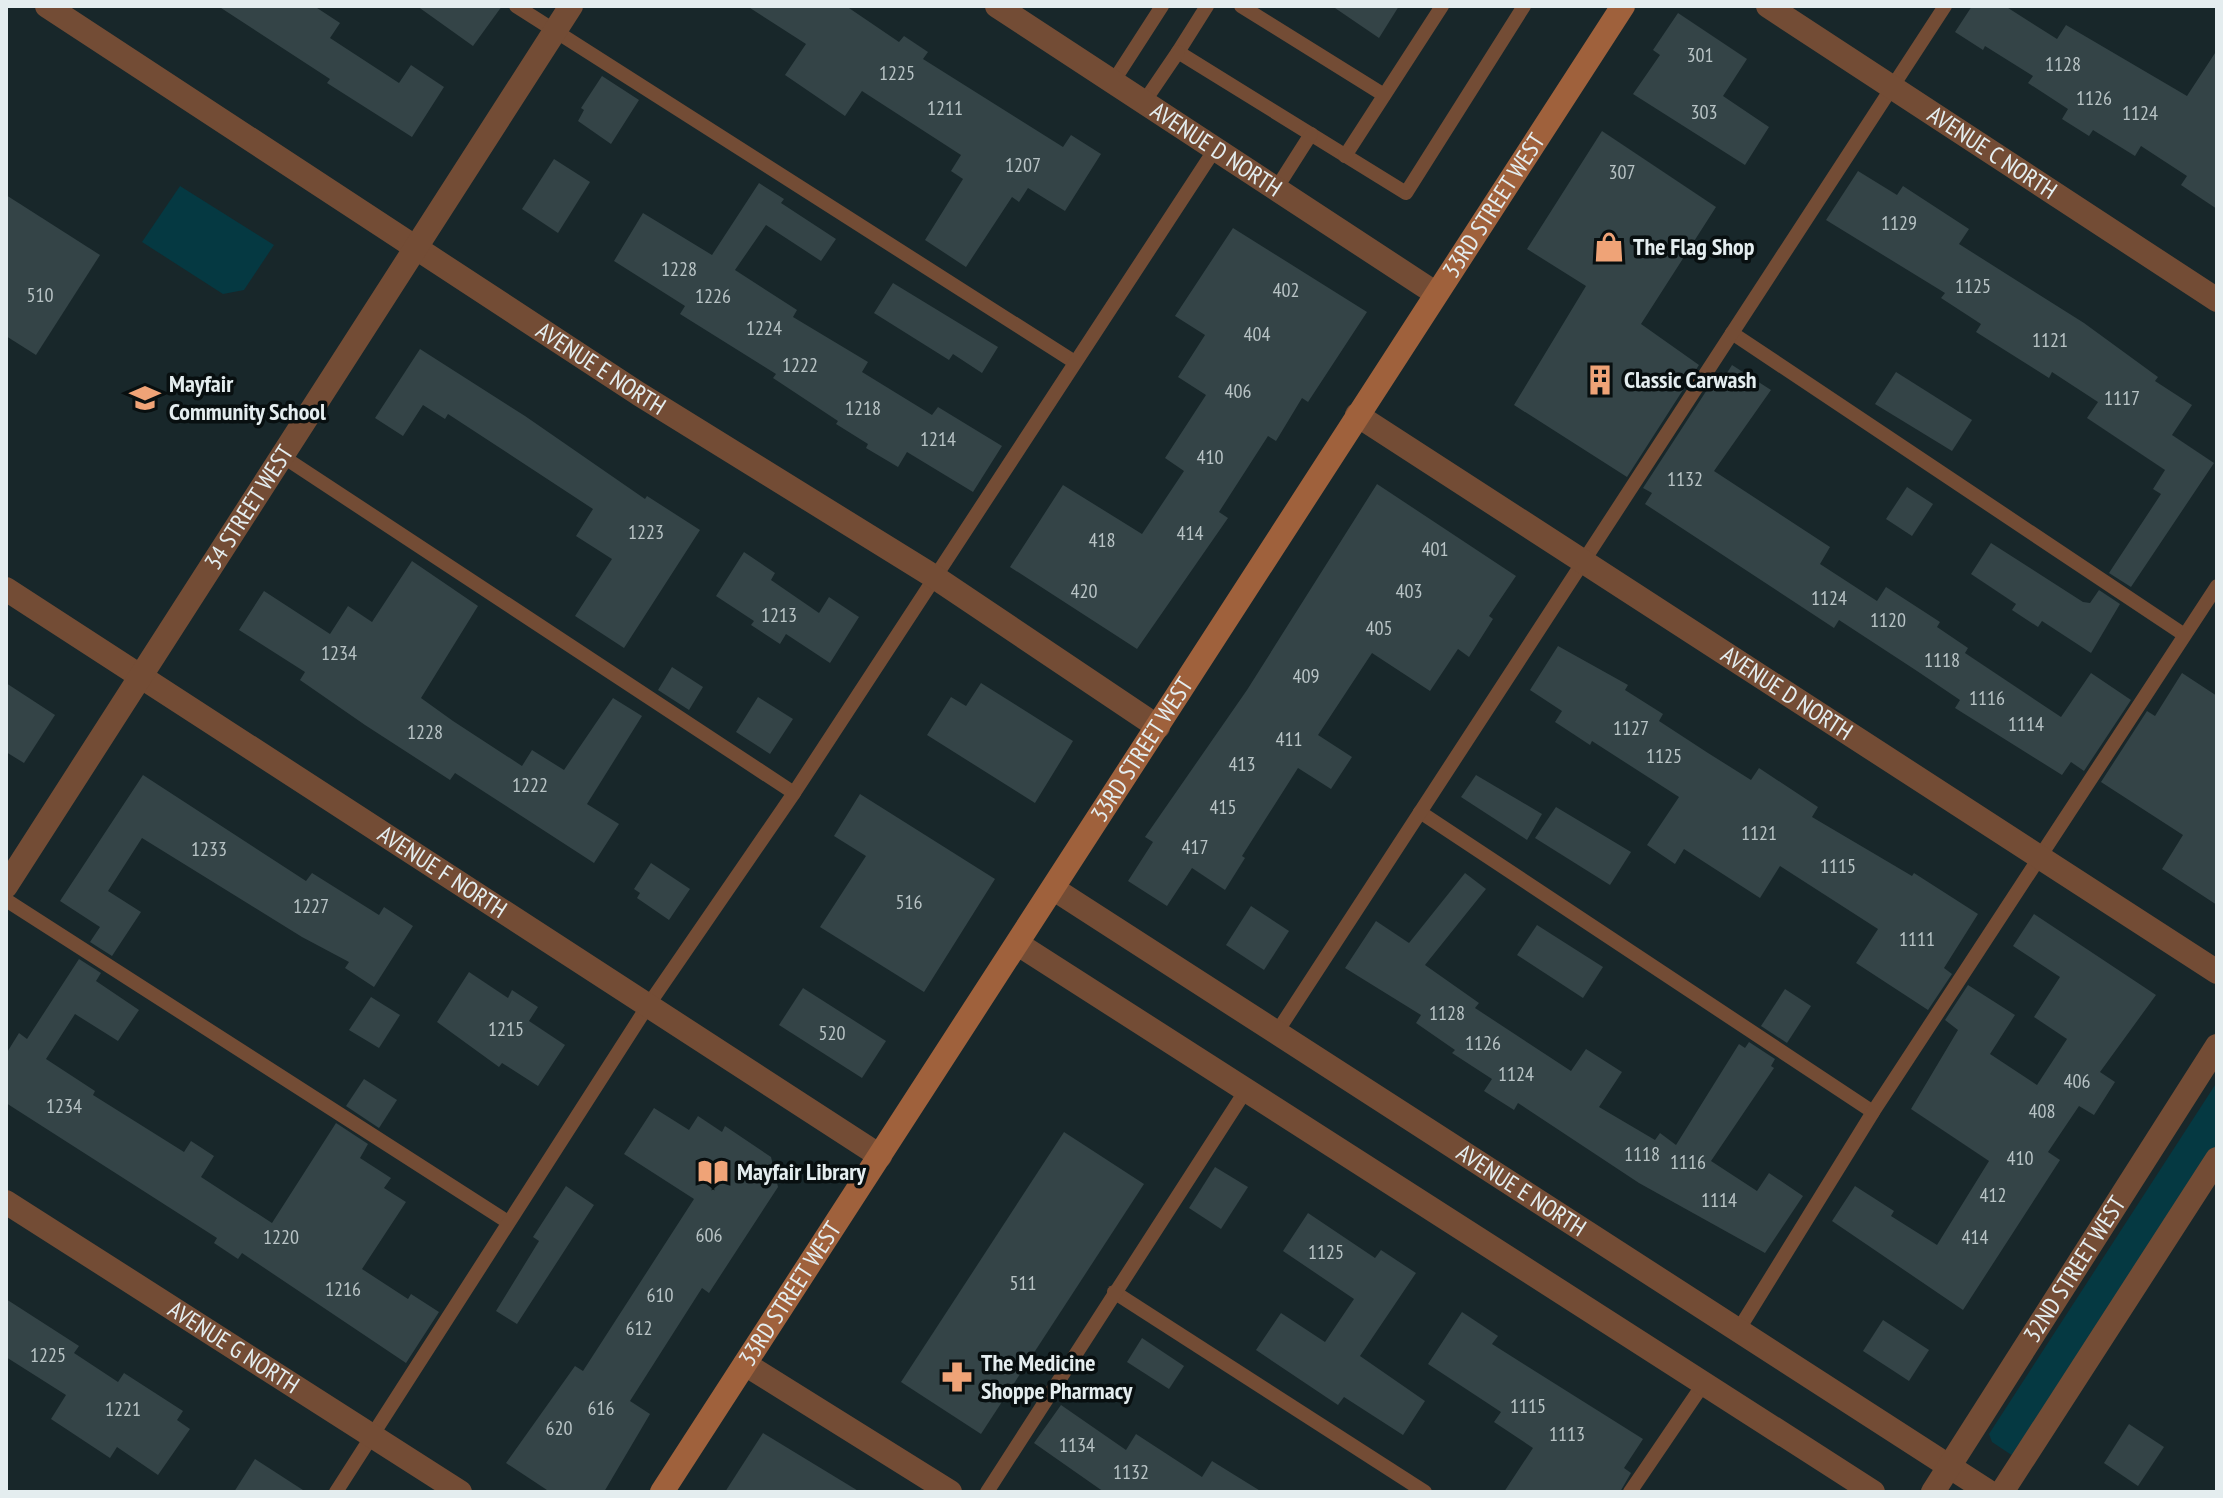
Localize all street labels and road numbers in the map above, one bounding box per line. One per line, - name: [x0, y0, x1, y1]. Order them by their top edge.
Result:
- street label: AVENUE D NORTH: [1145, 95, 1288, 203]
- street label: AVENUE C NORTH: [1922, 99, 2063, 206]
- street label: 33RD STREET WEST: [1435, 127, 1552, 283]
- street label: AVENUE E NORTH: [530, 315, 671, 422]
- street label: 34 STREET WEST: [197, 439, 300, 575]
- street label: AVENUE D NORTH: [1715, 639, 1859, 747]
- street label: 33RD STREET WEST: [1084, 671, 1200, 828]
- street label: AVENUE F NORTH: [372, 818, 513, 925]
- street label: AVENUE E NORTH: [1451, 1137, 1592, 1243]
- street label: 32ND STREET WEST: [2016, 1190, 2133, 1348]
- street label: 33RD STREET WEST: [732, 1215, 848, 1372]
- street label: AVENUE G NORTH: [162, 1294, 305, 1400]

